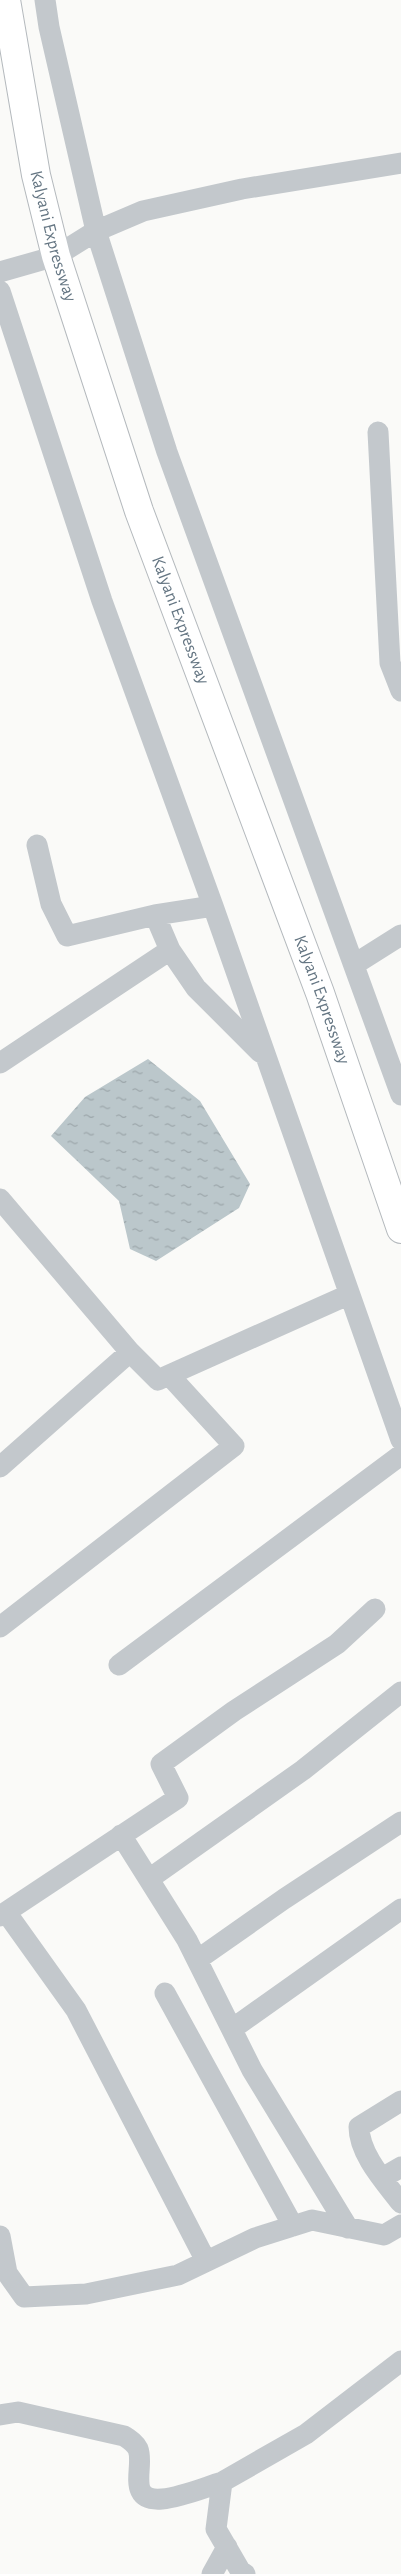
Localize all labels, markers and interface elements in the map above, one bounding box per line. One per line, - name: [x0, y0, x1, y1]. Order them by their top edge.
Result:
- street label: Kalyani Expressway: [26, 169, 79, 304]
- street label: Kalyani Expressway: [148, 554, 212, 687]
- street label: Kalyani Expressway: [290, 933, 353, 1067]

